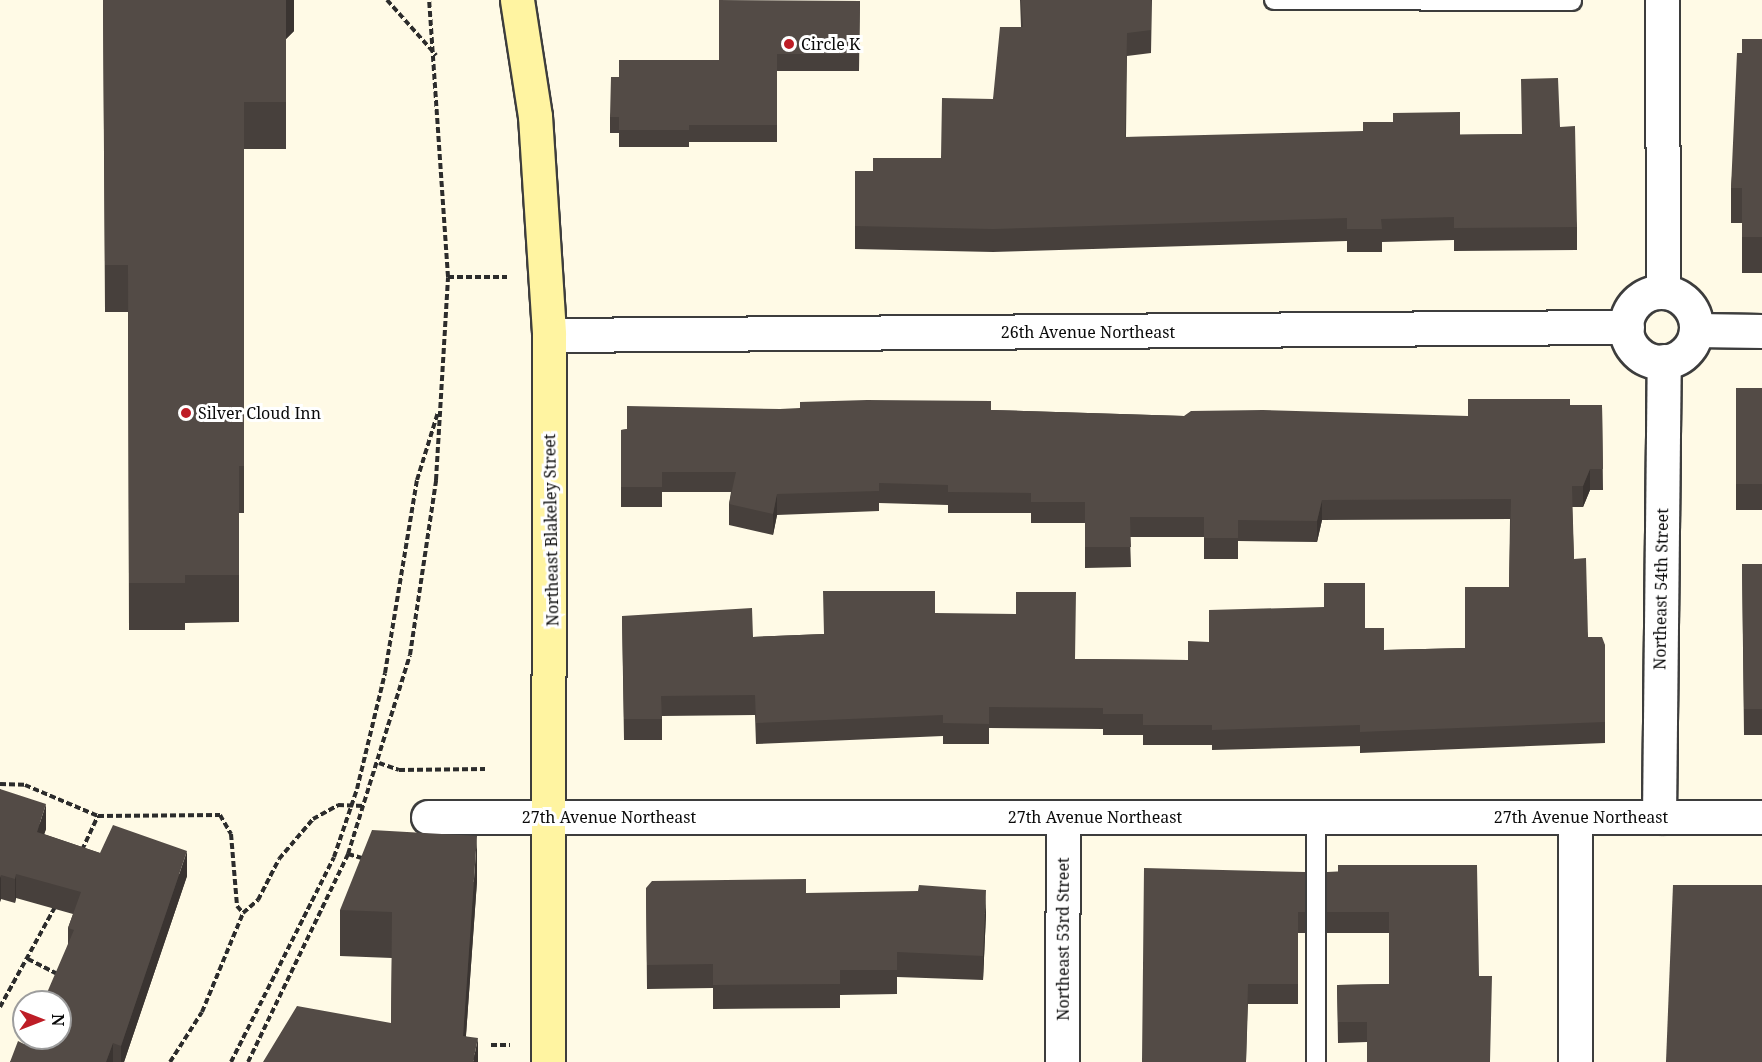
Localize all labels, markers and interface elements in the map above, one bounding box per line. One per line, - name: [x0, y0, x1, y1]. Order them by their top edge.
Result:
- place label: Circle K: [801, 34, 860, 54]
- marker: Circle K: [782, 37, 796, 51]
- street label: 26th Avenue Northeast: [1001, 322, 1175, 342]
- place label: Silver Cloud Inn: [198, 403, 321, 423]
- marker: Silver Cloud Inn: [179, 406, 193, 420]
- street label: Northeast Blakeley Street: [540, 433, 562, 627]
- street label: Northeast 54th Street: [1650, 508, 1672, 670]
- street label: 27th Avenue Northeast: [522, 807, 696, 827]
- street label: 27th Avenue Northeast: [1008, 807, 1182, 827]
- street label: 27th Avenue Northeast: [1494, 807, 1668, 827]
- street label: Northeast 53rd Street: [1053, 857, 1073, 1021]
- north arrow: [12, 990, 72, 1050]
- text: N: [47, 1014, 69, 1026]

